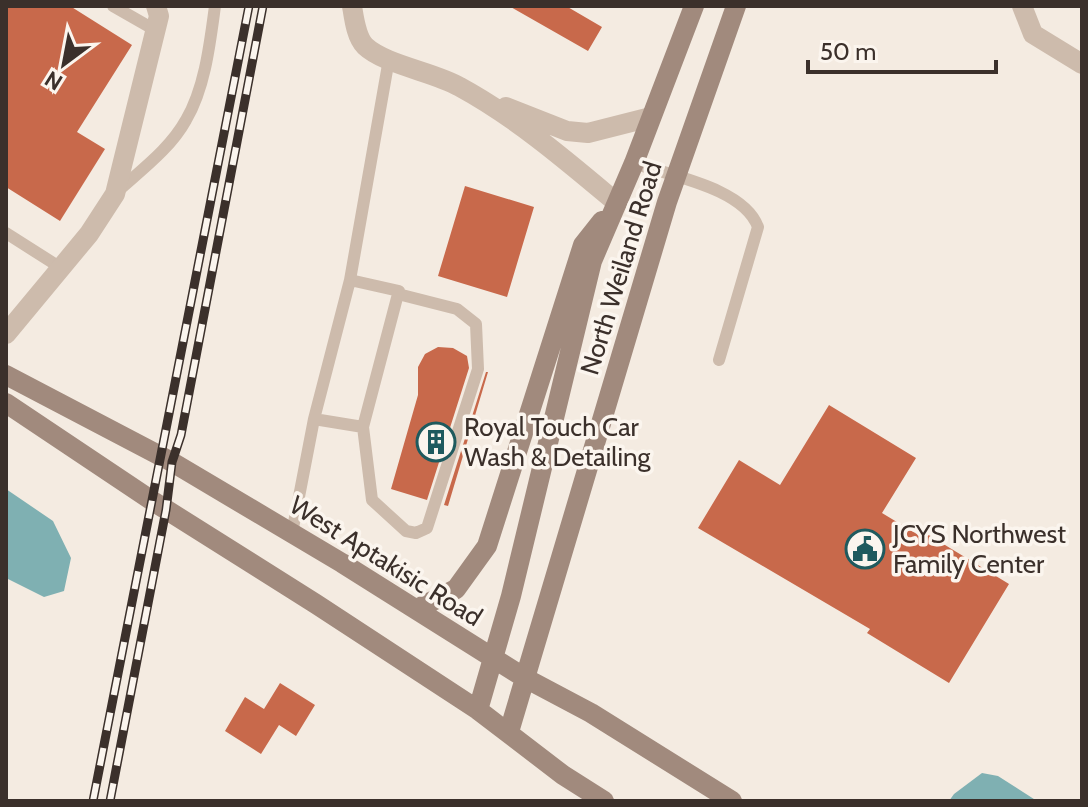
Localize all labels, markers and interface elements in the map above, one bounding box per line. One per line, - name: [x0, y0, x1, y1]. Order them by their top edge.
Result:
- north arrow: [24, 24, 104, 104]
- scale bar: [808, 24, 996, 74]
- text: 50 m: [820, 37, 876, 66]
- text: N: [40, 65, 67, 96]
- street label: North Weiland Road: [573, 157, 669, 379]
- place label: Royal Touch Car Wash & Detailing: [464, 411, 651, 473]
- building icon: Royal Touch Car Wash & Detailing: [415, 421, 457, 463]
- street label: West Aptakisic Road: [284, 489, 488, 633]
- place label: JCYS Northwest Family Center: [892, 518, 1066, 580]
- public building icon: JCYS Northwest Family Center: [844, 528, 886, 570]

